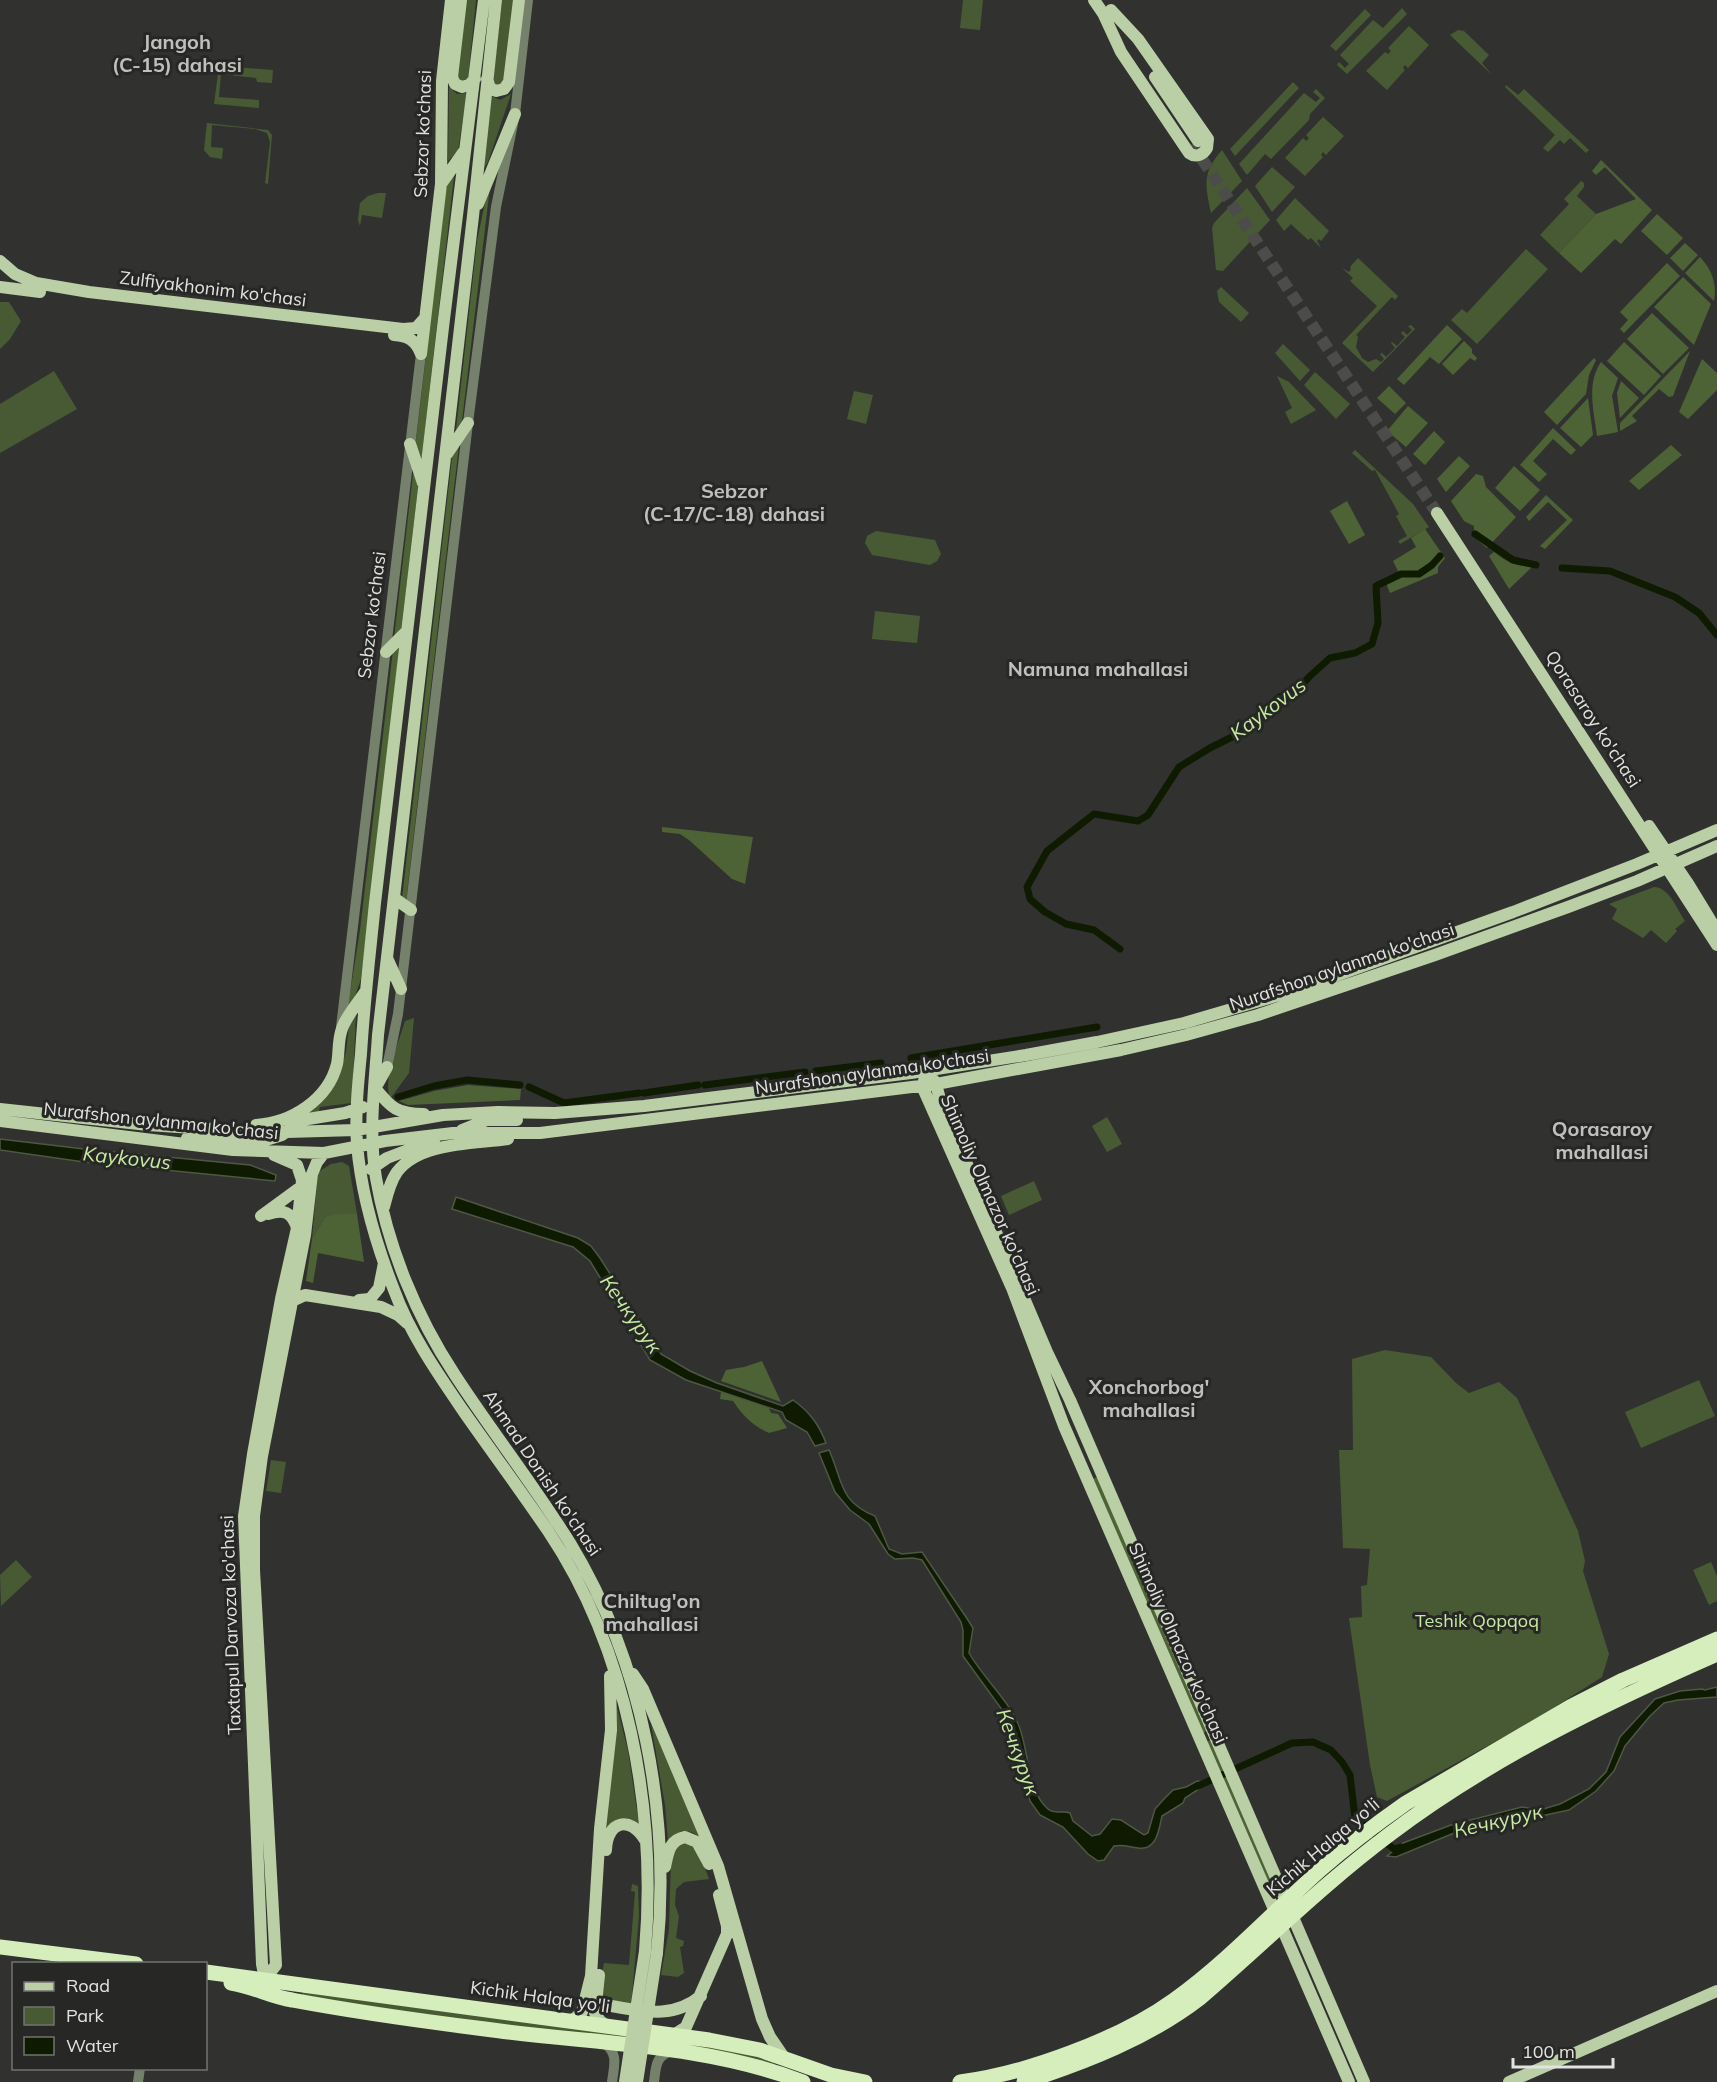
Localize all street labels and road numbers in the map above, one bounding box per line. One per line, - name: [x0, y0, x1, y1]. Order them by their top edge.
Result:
- street label: Sebzor ko‘chasi: [409, 70, 436, 198]
- street label: Zulfiyakhonim ko'chasi: [118, 266, 308, 311]
- street label: Sebzor ko‘chasi: [352, 550, 391, 680]
- street label: Qorasaroy ko'chasi: [1541, 646, 1646, 792]
- street label: Nurafshon aylanma ko'chasi: [1226, 917, 1457, 1016]
- street label: Nurafshon aylanma ko'chasi: [753, 1044, 990, 1099]
- street label: Shimoliy Olmazor ko'chasi: [936, 1091, 1045, 1299]
- street label: Nurafshon aylanma ko'chasi: [42, 1097, 280, 1144]
- street label: Ahmad Donish ko'chasi: [478, 1385, 607, 1560]
- street label: Taxtapul Darvoza ko'chasi: [215, 1515, 246, 1735]
- street label: Shimoliy Olmazor ko'chasi: [1124, 1539, 1233, 1747]
- street label: Kichik Halqa yo'li: [1261, 1793, 1384, 1901]
- street label: Kichik Halqa yo'li: [469, 1975, 611, 2018]

